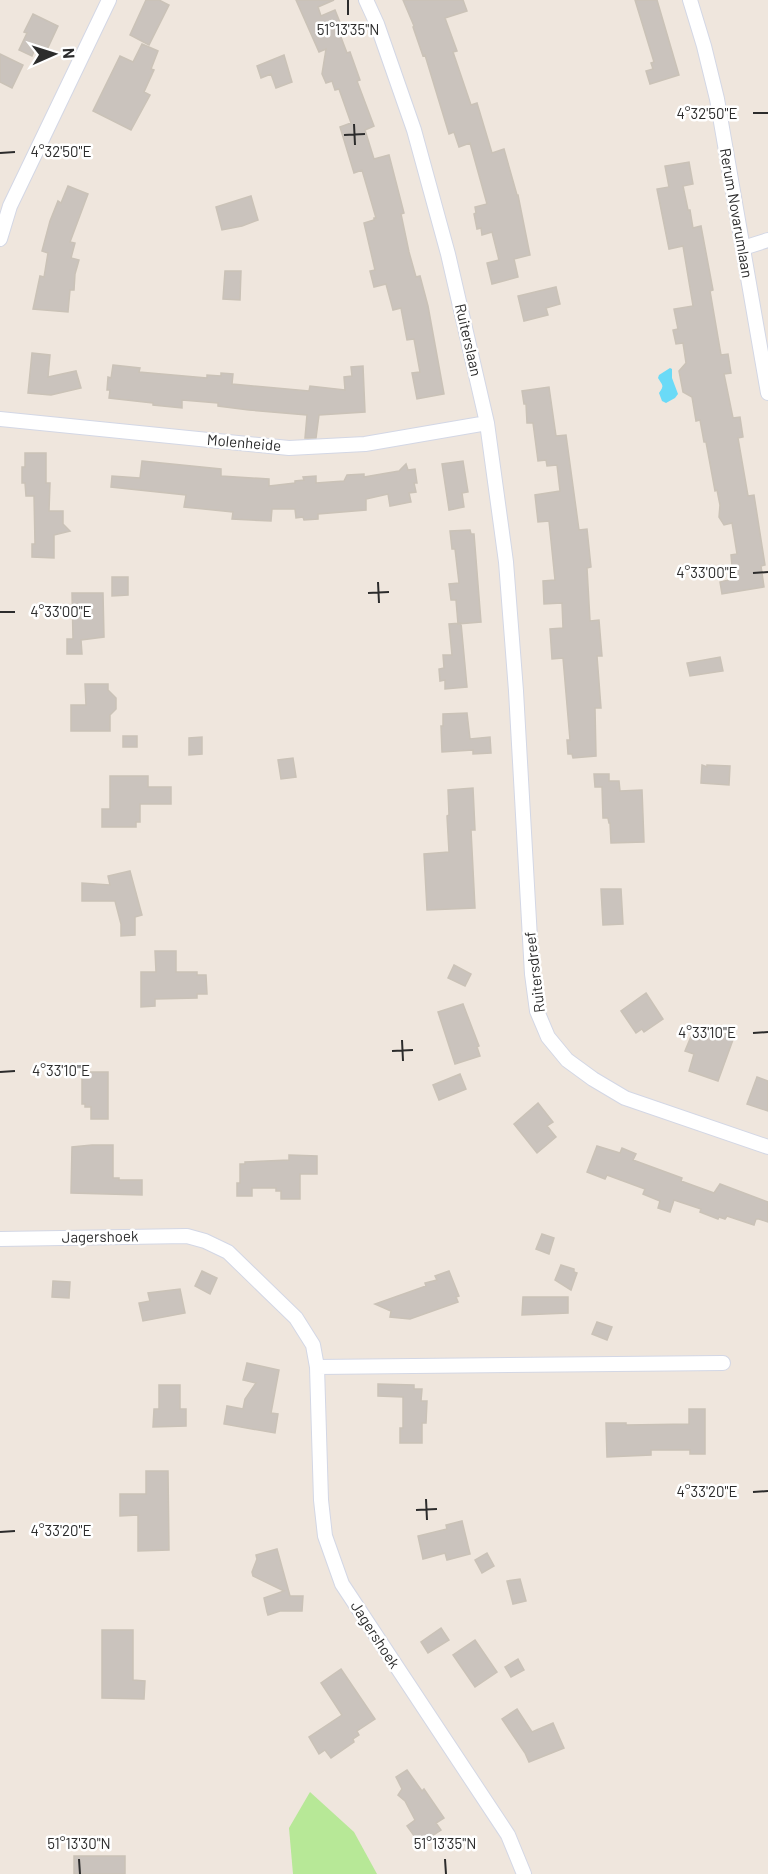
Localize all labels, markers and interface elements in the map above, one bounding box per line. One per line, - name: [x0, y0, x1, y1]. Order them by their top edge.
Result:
- text: 51°13'35"N: [317, 20, 379, 38]
- north arrow: [24, 24, 84, 84]
- text: N: [60, 47, 79, 59]
- text: 4°32'50"E: [677, 104, 737, 122]
- text: 4°32'50"E: [31, 142, 91, 160]
- street label: Rerum Novarumlaan: [717, 147, 757, 279]
- street label: Ruiterslaan: [452, 302, 486, 378]
- street label: Molenheide: [206, 430, 282, 454]
- text: 4°33'00"E: [676, 563, 738, 581]
- text: 4°33'00"E: [30, 602, 92, 620]
- street label: Ruitersdreef: [520, 930, 548, 1014]
- text: 4°33'10"E: [678, 1023, 736, 1041]
- text: 4°33'10"E: [32, 1061, 90, 1079]
- street label: Jagershoek: [62, 1226, 139, 1246]
- text: 4°33'20"E: [677, 1482, 737, 1500]
- text: 4°33'20"E: [31, 1521, 91, 1539]
- street label: Jagershoek: [347, 1597, 405, 1672]
- text: 51°13'30"N: [47, 1834, 111, 1852]
- text: 51°13'35"N: [414, 1834, 476, 1852]

